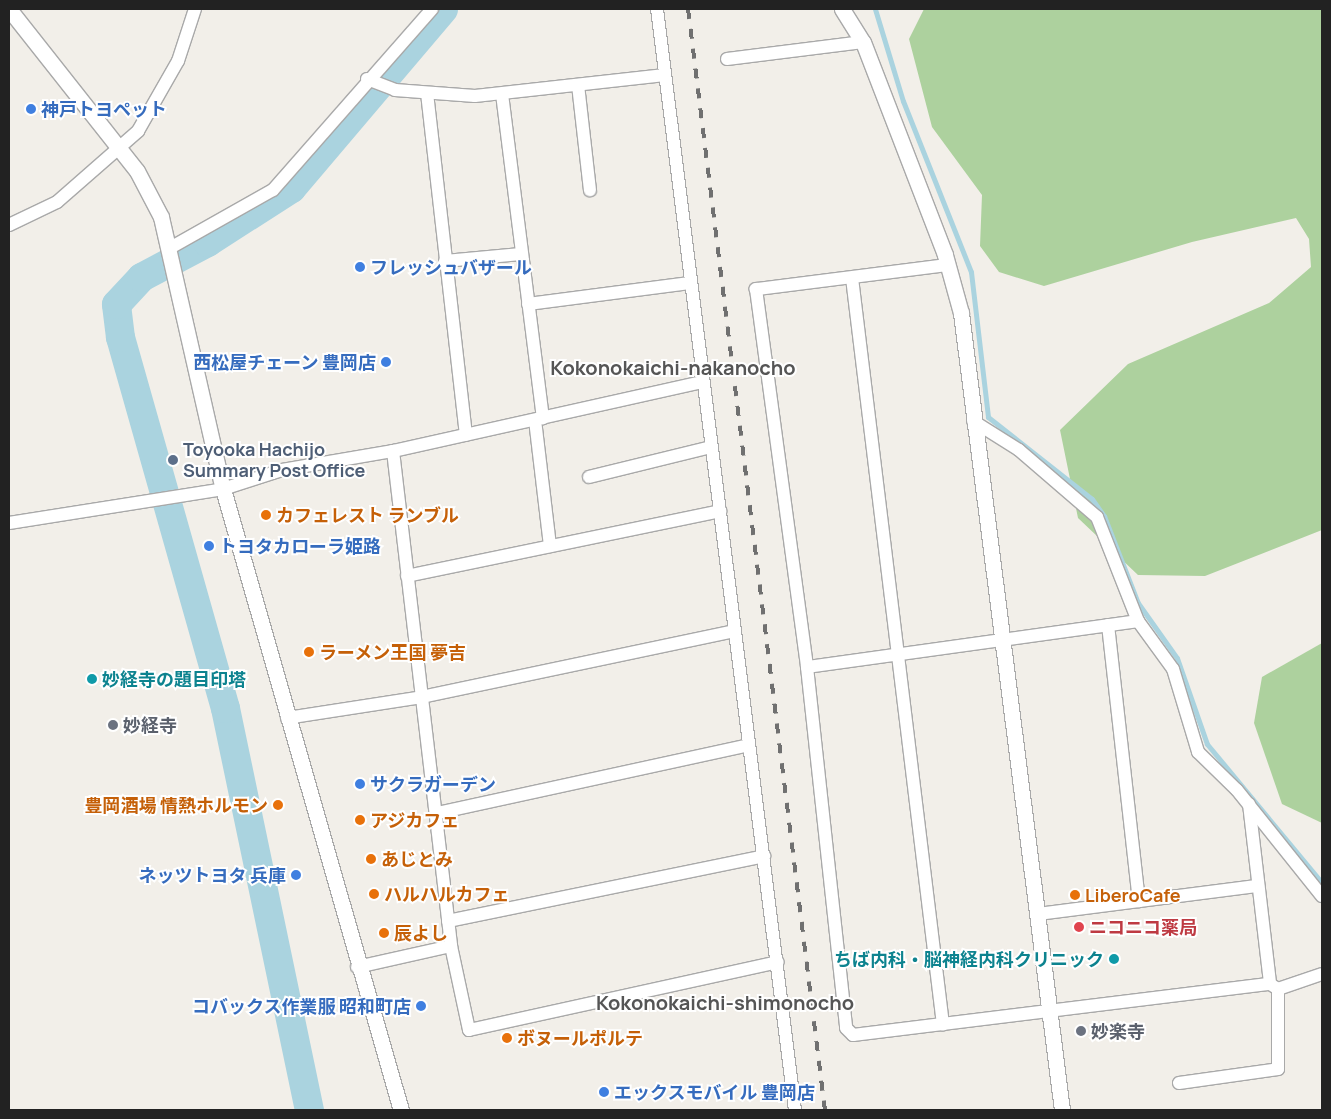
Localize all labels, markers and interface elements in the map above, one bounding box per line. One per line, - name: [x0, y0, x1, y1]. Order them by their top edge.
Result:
- place label: 神戸トヨペット: [41, 98, 167, 120]
- marker: 神戸トヨペット: [25, 103, 37, 115]
- place label: フレッシュバザール: [370, 256, 532, 278]
- marker: フレッシュバザール: [354, 261, 366, 273]
- place label: 西松屋チェーン 豊岡店: [192, 351, 376, 373]
- district label: Kokonokaichi-nakanocho: [550, 355, 796, 379]
- marker: 西松屋チェーン 豊岡店: [380, 356, 392, 368]
- place label: Toyooka Hachijo Summary Post Office: [183, 439, 365, 482]
- marker: Toyooka Hachijo Summary Post Office: [167, 454, 179, 466]
- place label: カフェレスト ランブル: [276, 504, 460, 526]
- marker: カフェレスト ランブル: [260, 509, 272, 521]
- place label: トヨタカローラ姫路: [219, 535, 381, 557]
- marker: トヨタカローラ姫路: [203, 540, 215, 552]
- place label: ラーメン王国 夢吉: [319, 641, 467, 663]
- marker: ラーメン王国 夢吉: [303, 646, 315, 658]
- place label: 妙経寺の題目印塔: [102, 668, 246, 690]
- marker: 妙経寺の題目印塔: [86, 673, 98, 685]
- place label: 妙経寺: [123, 714, 177, 736]
- marker: 妙経寺: [107, 719, 119, 731]
- place label: サクラガーデン: [370, 773, 496, 795]
- marker: サクラガーデン: [354, 778, 366, 790]
- place label: 豊岡酒場 情熱ホルモン: [84, 794, 268, 816]
- marker: 豊岡酒場 情熱ホルモン: [272, 799, 284, 811]
- place label: アジカフェ: [370, 809, 460, 831]
- marker: アジカフェ: [354, 814, 366, 826]
- place label: あじとみ: [381, 848, 453, 870]
- marker: あじとみ: [365, 853, 377, 865]
- place label: ネッツトヨタ 兵庫: [138, 864, 286, 886]
- marker: ネッツトヨタ 兵庫: [290, 869, 302, 881]
- place label: ハルハルカフェ: [384, 883, 510, 905]
- place label: LiberoCafe: [1085, 884, 1181, 906]
- marker: ハルハルカフェ: [368, 888, 380, 900]
- marker: LiberoCafe: [1069, 889, 1081, 901]
- place label: ニコニコ薬局: [1089, 916, 1197, 938]
- marker: ニコニコ薬局: [1073, 921, 1085, 933]
- place label: 辰よし: [394, 922, 448, 944]
- marker: 辰よし: [378, 927, 390, 939]
- place label: ちば内科・脳神経内科クリニック: [834, 948, 1104, 970]
- marker: ちば内科・脳神経内科クリニック: [1108, 953, 1120, 965]
- district label: Kokonokaichi-shimonocho: [596, 990, 854, 1014]
- place label: コバックス作業服 昭和町店: [191, 995, 411, 1017]
- marker: コバックス作業服 昭和町店: [415, 1000, 427, 1012]
- place label: 妙楽寺: [1091, 1020, 1145, 1042]
- marker: 妙楽寺: [1075, 1025, 1087, 1037]
- place label: ボヌールポルテ: [517, 1027, 643, 1049]
- marker: ボヌールポルテ: [501, 1032, 513, 1044]
- place label: エックスモバイル 豊岡店: [614, 1081, 816, 1103]
- marker: エックスモバイル 豊岡店: [598, 1086, 610, 1098]

